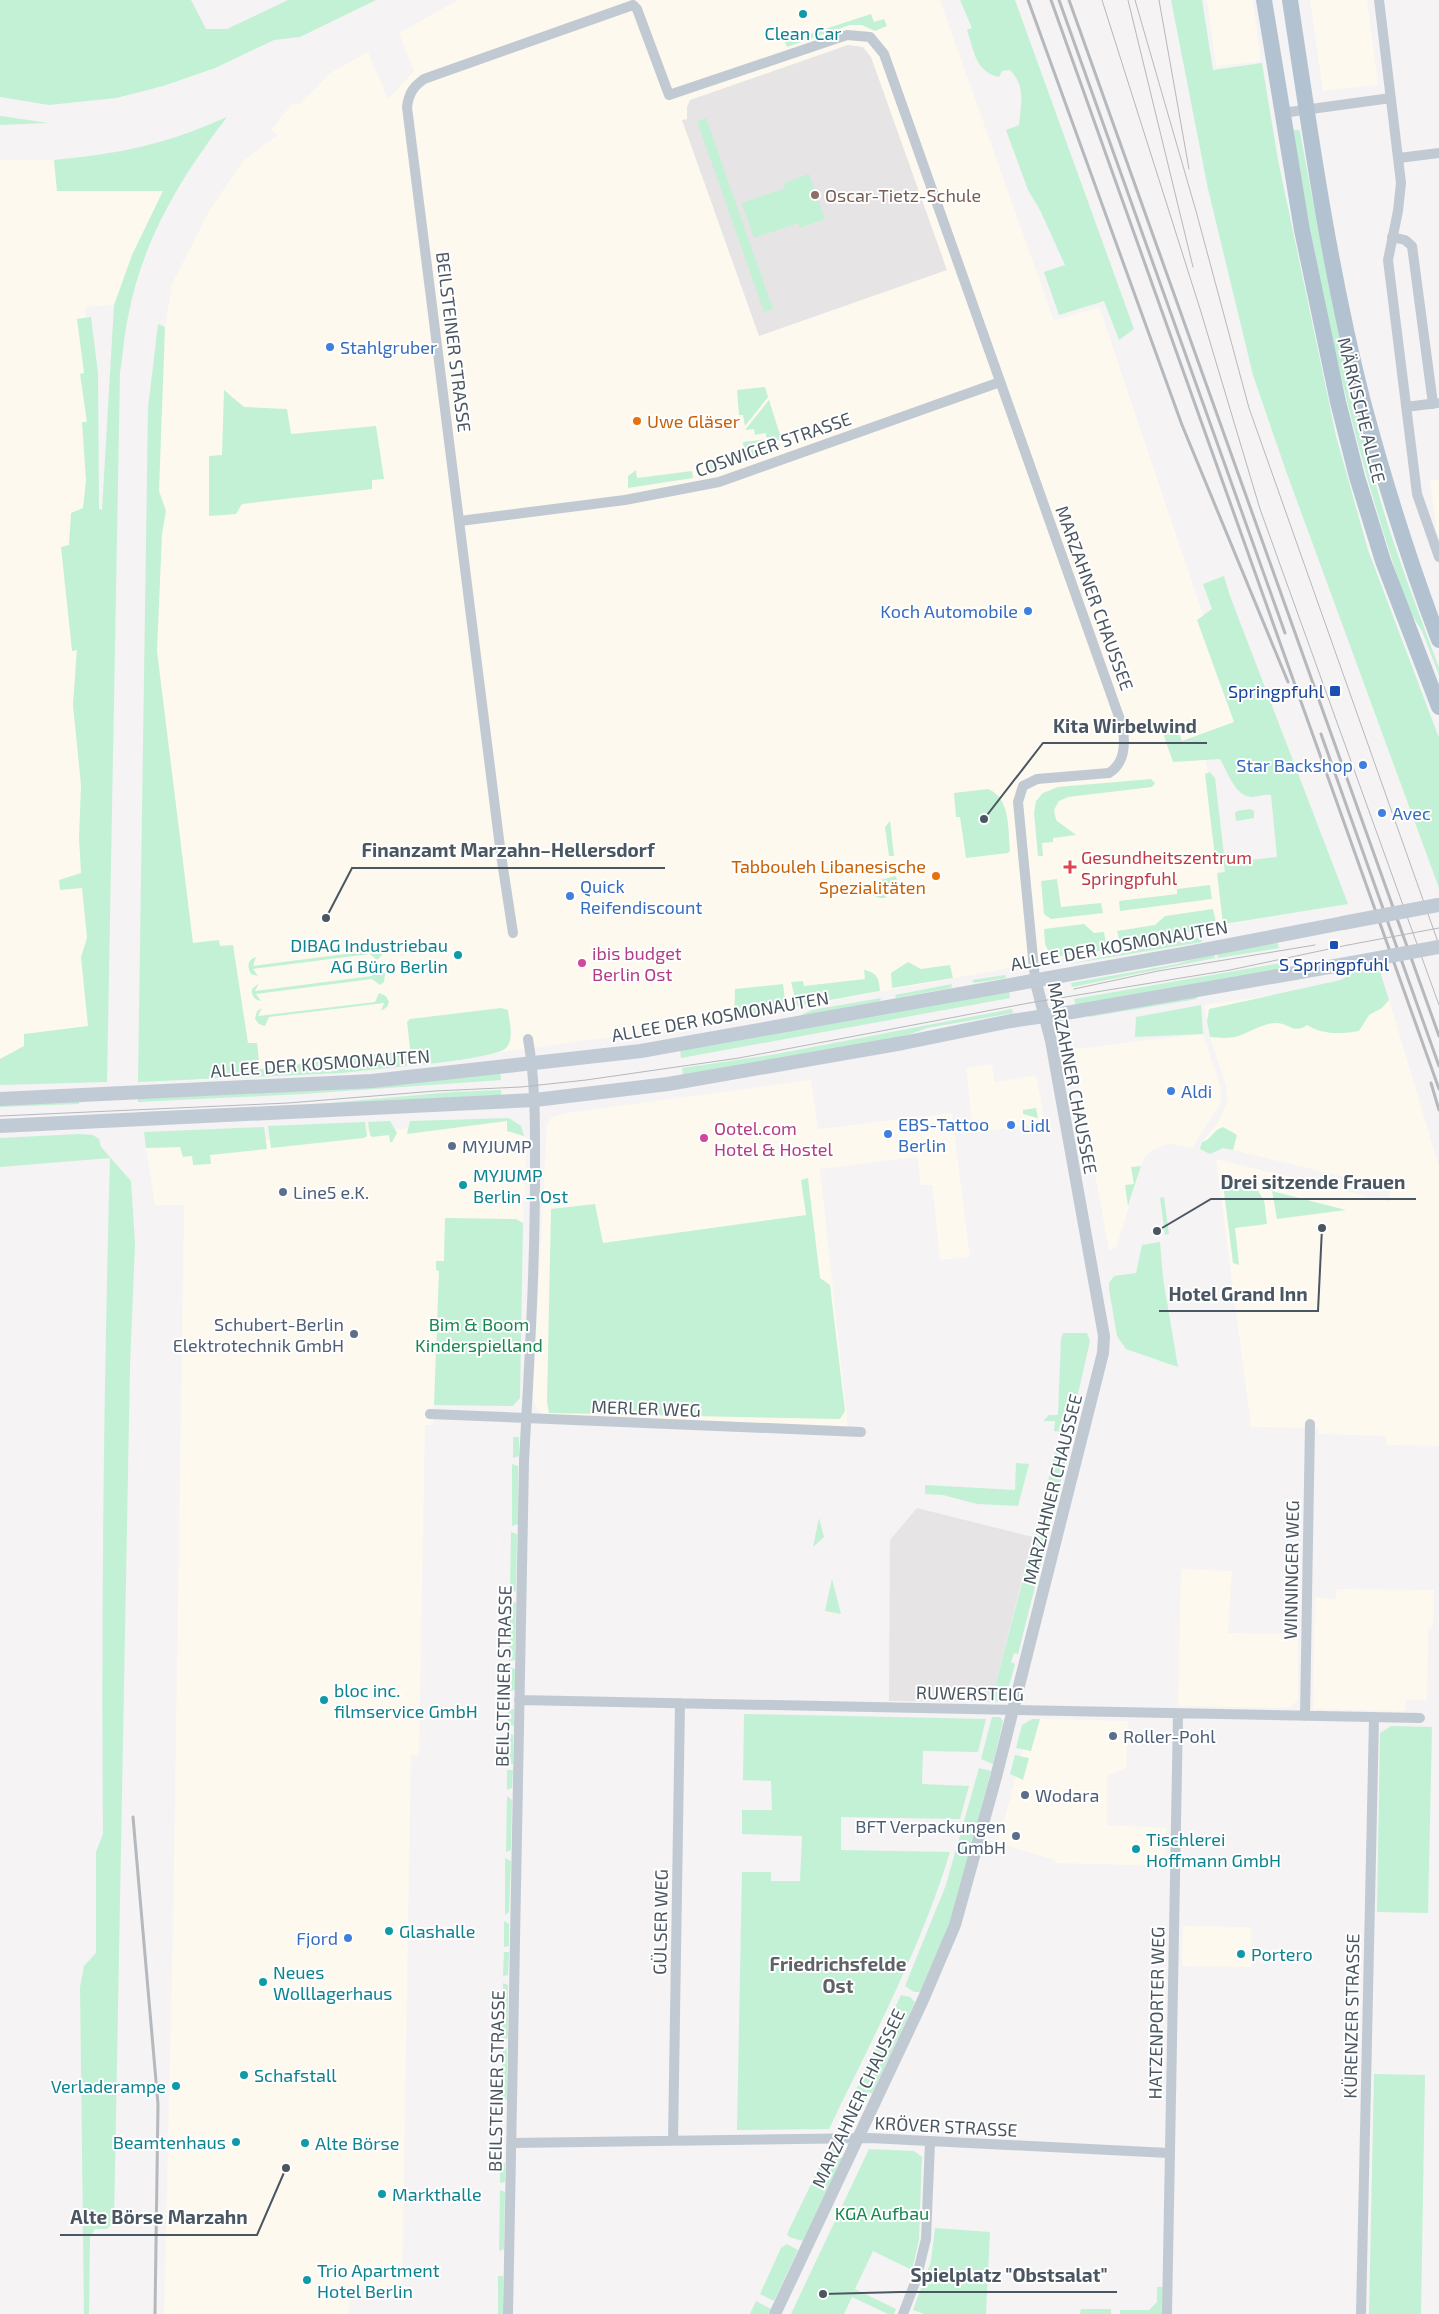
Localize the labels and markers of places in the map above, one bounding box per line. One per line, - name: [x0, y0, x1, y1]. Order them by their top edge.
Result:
- marker: Clean Car: [797, 8, 809, 20]
- place label: Clean Car: [765, 22, 842, 44]
- place label: Oscar-Tietz-Schule: [825, 184, 981, 206]
- marker: Oscar-Tietz-Schule: [809, 189, 821, 201]
- place label: Stahlgruber: [340, 336, 437, 358]
- marker: Stahlgruber: [324, 341, 336, 353]
- place label: Uwe Gläser: [647, 410, 740, 432]
- marker: Uwe Gläser: [631, 415, 643, 427]
- place label: Koch Automobile: [880, 600, 1018, 622]
- marker: Koch Automobile: [1022, 605, 1034, 617]
- place label: Springpfuhl: [1228, 680, 1325, 702]
- marker: Springpfuhl: [1328, 684, 1342, 698]
- callout: Kita Wirbelwind: [1043, 709, 1207, 743]
- place label: Star Backshop: [1236, 754, 1353, 776]
- marker: Star Backshop: [1357, 759, 1369, 771]
- place label: Avec: [1392, 802, 1431, 824]
- marker: Avec: [1376, 807, 1388, 819]
- callout: Finanzamt Marzahn–Hellersdorf: [352, 834, 665, 868]
- place label: Gesundheitszentrum Springpfuhl: [1081, 846, 1252, 889]
- place label: Tabbouleh Libanesische Spezialitäten: [731, 855, 926, 898]
- marker: Gesundheitszentrum Springpfuhl: [1063, 860, 1077, 874]
- marker: Tabbouleh Libanesische Spezialitäten: [930, 870, 942, 882]
- place label: Quick Reifendiscount: [580, 875, 703, 918]
- marker: Quick Reifendiscount: [564, 890, 576, 902]
- place label: DIBAG Industriebau AG Büro Berlin: [290, 934, 448, 977]
- marker: S Springpfuhl: [1328, 939, 1340, 951]
- place label: ibis budget Berlin Ost: [592, 942, 682, 985]
- marker: DIBAG Industriebau AG Büro Berlin: [452, 949, 464, 961]
- place label: S Springpfuhl: [1279, 953, 1390, 975]
- marker: ibis budget Berlin Ost: [576, 957, 588, 969]
- place label: Aldi: [1181, 1080, 1212, 1102]
- marker: Aldi: [1165, 1085, 1177, 1097]
- place label: EBS-Tattoo Berlin: [898, 1113, 989, 1156]
- place label: Lidl: [1021, 1114, 1051, 1136]
- place label: Ootel.com Hotel & Hostel: [714, 1117, 833, 1160]
- marker: Lidl: [1005, 1119, 1017, 1131]
- marker: EBS-Tattoo Berlin: [882, 1128, 894, 1140]
- marker: Ootel.com Hotel & Hostel: [698, 1132, 710, 1144]
- place label: MYJUMP: [462, 1135, 532, 1157]
- marker: MYJUMP: [446, 1140, 458, 1152]
- place label: MYJUMP Berlin – Ost: [473, 1164, 568, 1207]
- callout: Drei sitzende Frauen: [1211, 1165, 1416, 1199]
- marker: MYJUMP Berlin – Ost: [457, 1179, 469, 1191]
- place label: Line5 e.K.: [293, 1181, 369, 1203]
- marker: Line5 e.K.: [277, 1186, 289, 1198]
- callout: Hotel Grand Inn: [1159, 1277, 1318, 1311]
- place label: Schubert-Berlin Elektrotechnik GmbH: [173, 1313, 344, 1356]
- marker: Schubert-Berlin Elektrotechnik GmbH: [348, 1328, 360, 1340]
- place label: bloc inc. filmservice GmbH: [334, 1679, 478, 1722]
- marker: bloc inc. filmservice GmbH: [318, 1694, 330, 1706]
- place label: Roller-Pohl: [1123, 1725, 1216, 1747]
- marker: Roller-Pohl: [1107, 1730, 1119, 1742]
- place label: Wodara: [1035, 1784, 1099, 1806]
- marker: Wodara: [1019, 1789, 1031, 1801]
- place label: BFT Verpackungen GmbH: [855, 1815, 1006, 1858]
- place label: Tischlerei Hoffmann GmbH: [1146, 1828, 1281, 1871]
- marker: BFT Verpackungen GmbH: [1010, 1830, 1022, 1842]
- marker: Tischlerei Hoffmann GmbH: [1130, 1843, 1142, 1855]
- place label: Glashalle: [399, 1920, 475, 1942]
- marker: Glashalle: [383, 1925, 395, 1937]
- place label: Fjord: [296, 1927, 338, 1949]
- marker: Fjord: [342, 1932, 354, 1944]
- place label: Portero: [1251, 1943, 1313, 1965]
- marker: Portero: [1235, 1948, 1247, 1960]
- place label: Neues Wolllagerhaus: [273, 1961, 392, 2004]
- marker: Neues Wolllagerhaus: [257, 1976, 269, 1988]
- place label: Schafstall: [254, 2064, 337, 2086]
- marker: Schafstall: [238, 2069, 250, 2081]
- place label: Verladerampe: [51, 2075, 166, 2097]
- marker: Verladerampe: [170, 2080, 182, 2092]
- place label: Beamtenhaus: [113, 2131, 226, 2153]
- place label: Alte Börse: [315, 2132, 399, 2154]
- marker: Beamtenhaus: [230, 2136, 242, 2148]
- marker: Alte Börse: [299, 2137, 311, 2149]
- place label: Markthalle: [392, 2183, 482, 2205]
- marker: Markthalle: [376, 2188, 388, 2200]
- callout: Alte Börse Marzahn: [60, 2201, 257, 2235]
- callout: Spielplatz "Obstsalat": [900, 2258, 1117, 2292]
- place label: Trio Apartment Hotel Berlin: [317, 2259, 440, 2302]
- marker: Trio Apartment Hotel Berlin: [301, 2274, 313, 2286]

